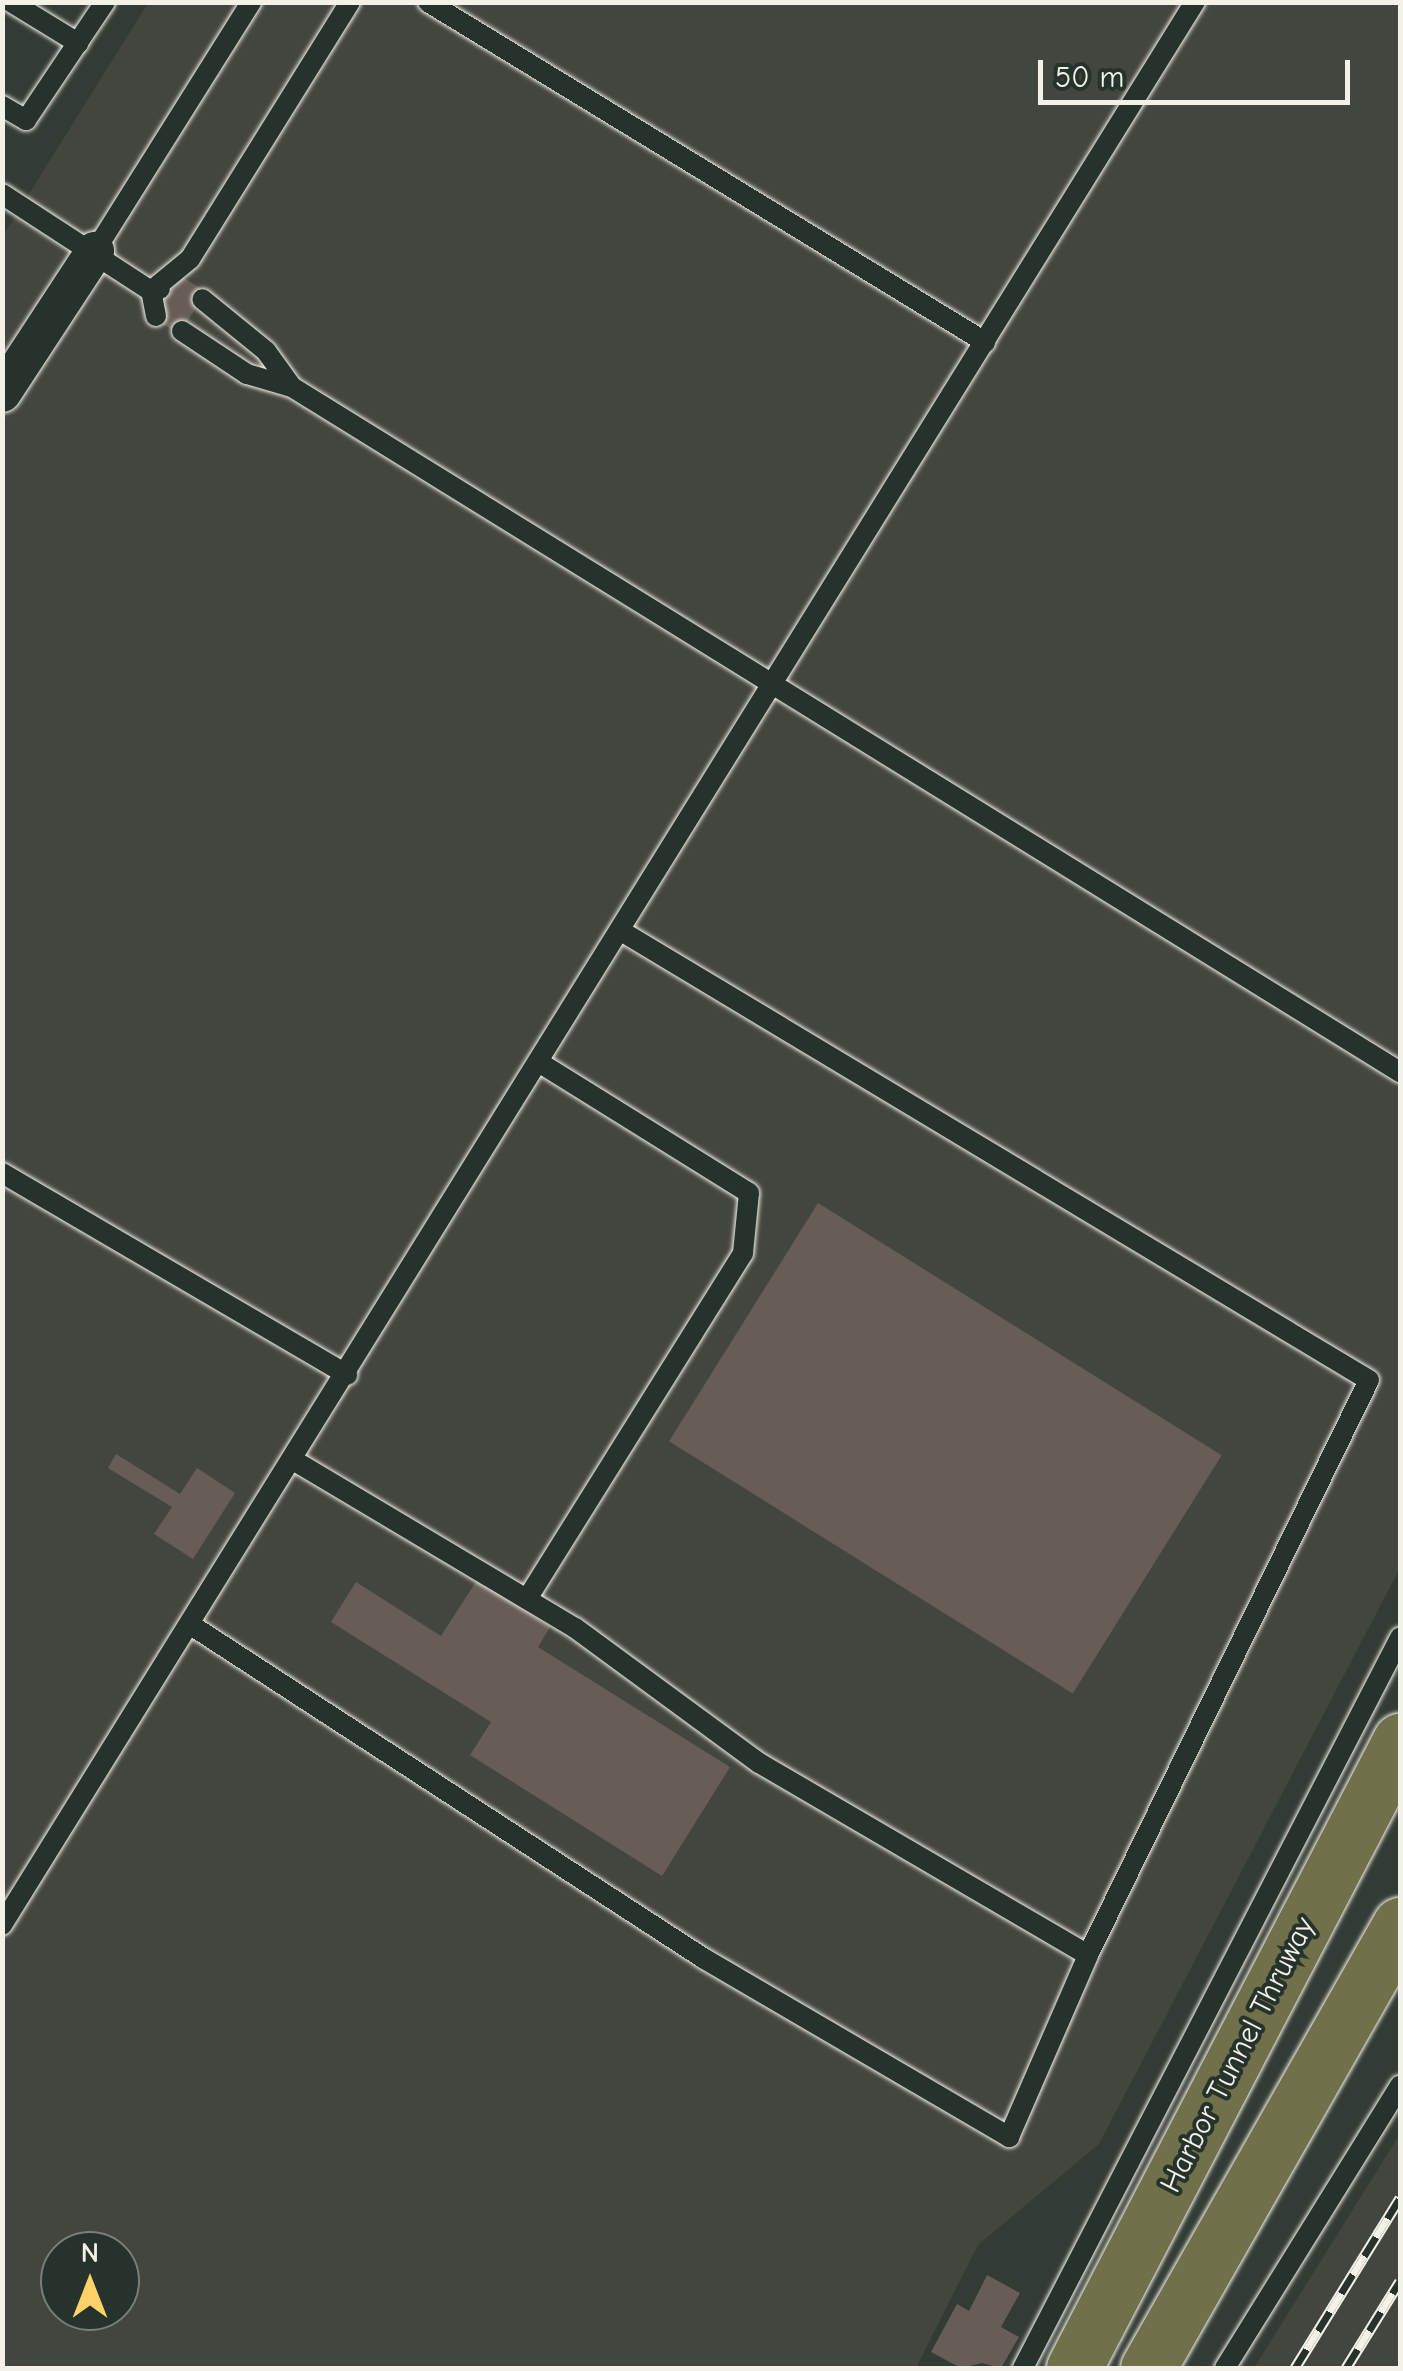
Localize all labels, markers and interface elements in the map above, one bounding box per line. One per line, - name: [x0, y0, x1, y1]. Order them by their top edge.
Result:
- scale bar: [1043, 40, 1356, 102]
- text: 50 m: [1055, 60, 1124, 95]
- street label: Harbor Tunnel Thruway: [1153, 1911, 1323, 2199]
- north arrow: [40, 2231, 140, 2331]
- text: N: [81, 2237, 99, 2269]

